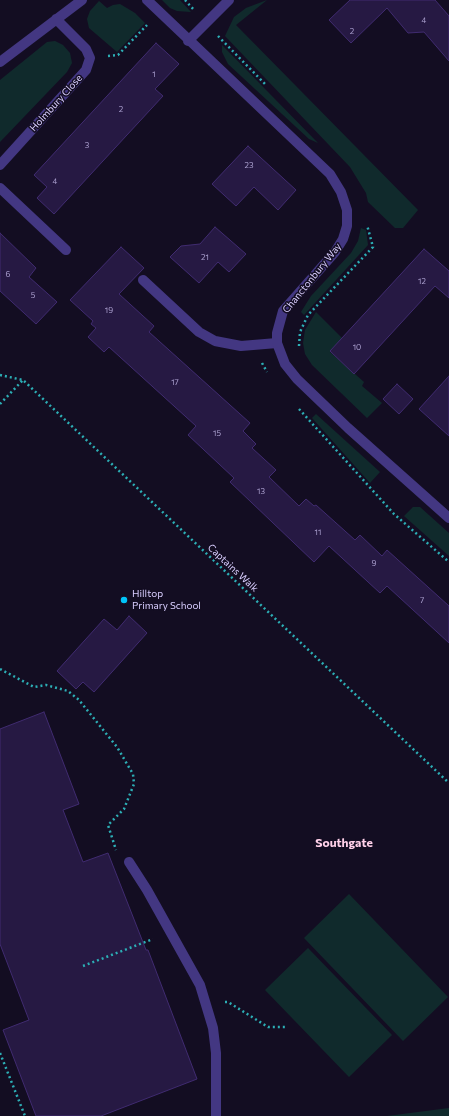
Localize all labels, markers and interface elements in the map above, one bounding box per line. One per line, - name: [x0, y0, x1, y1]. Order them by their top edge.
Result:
- house number: 4: [422, 15, 426, 25]
- house number: 2: [350, 26, 354, 36]
- house number: 1: [152, 69, 156, 79]
- street label: Holmbury Close: [27, 72, 85, 134]
- house number: 2: [119, 104, 123, 114]
- house number: 3: [85, 140, 89, 150]
- house number: 23: [245, 160, 253, 170]
- house number: 4: [53, 176, 57, 186]
- street label: Chanctonbury Way: [280, 241, 344, 315]
- house number: 21: [201, 252, 209, 262]
- house number: 6: [6, 269, 10, 279]
- house number: 12: [418, 276, 426, 286]
- house number: 5: [31, 290, 35, 300]
- house number: 19: [105, 305, 113, 315]
- house number: 10: [353, 342, 361, 352]
- house number: 17: [171, 377, 179, 387]
- house number: 15: [213, 428, 221, 438]
- house number: 13: [257, 486, 265, 496]
- house number: 11: [315, 527, 321, 537]
- street label: Captains Walk: [205, 541, 261, 595]
- house number: 9: [372, 558, 376, 568]
- place label: Hilltop Primary School: [132, 588, 201, 612]
- marker: Hilltop Primary School: [119, 595, 129, 605]
- house number: 7: [420, 595, 424, 605]
- district label: Southgate: [315, 836, 373, 850]

